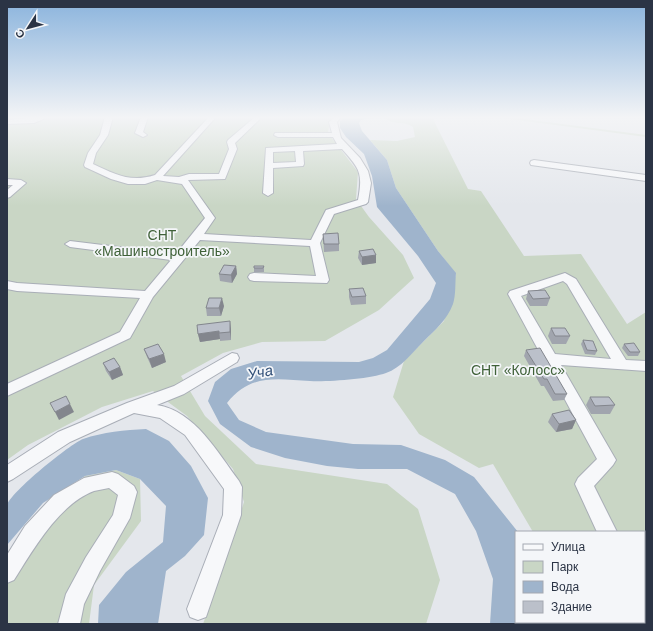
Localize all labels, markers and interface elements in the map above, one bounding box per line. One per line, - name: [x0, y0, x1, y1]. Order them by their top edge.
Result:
- north arrow: [8, 8, 48, 48]
- text: С: [13, 27, 27, 41]
- park label: СНТ «Машиностроитель»: [94, 227, 230, 259]
- water label: Уча: [245, 361, 274, 383]
- park label: СНТ «Колосс»: [471, 362, 565, 378]
- legend: [515, 531, 645, 623]
- text: Улица: [551, 540, 585, 554]
- text: Парк: [551, 560, 579, 574]
- text: Вода: [551, 580, 579, 594]
- text: Здание: [551, 600, 592, 614]

